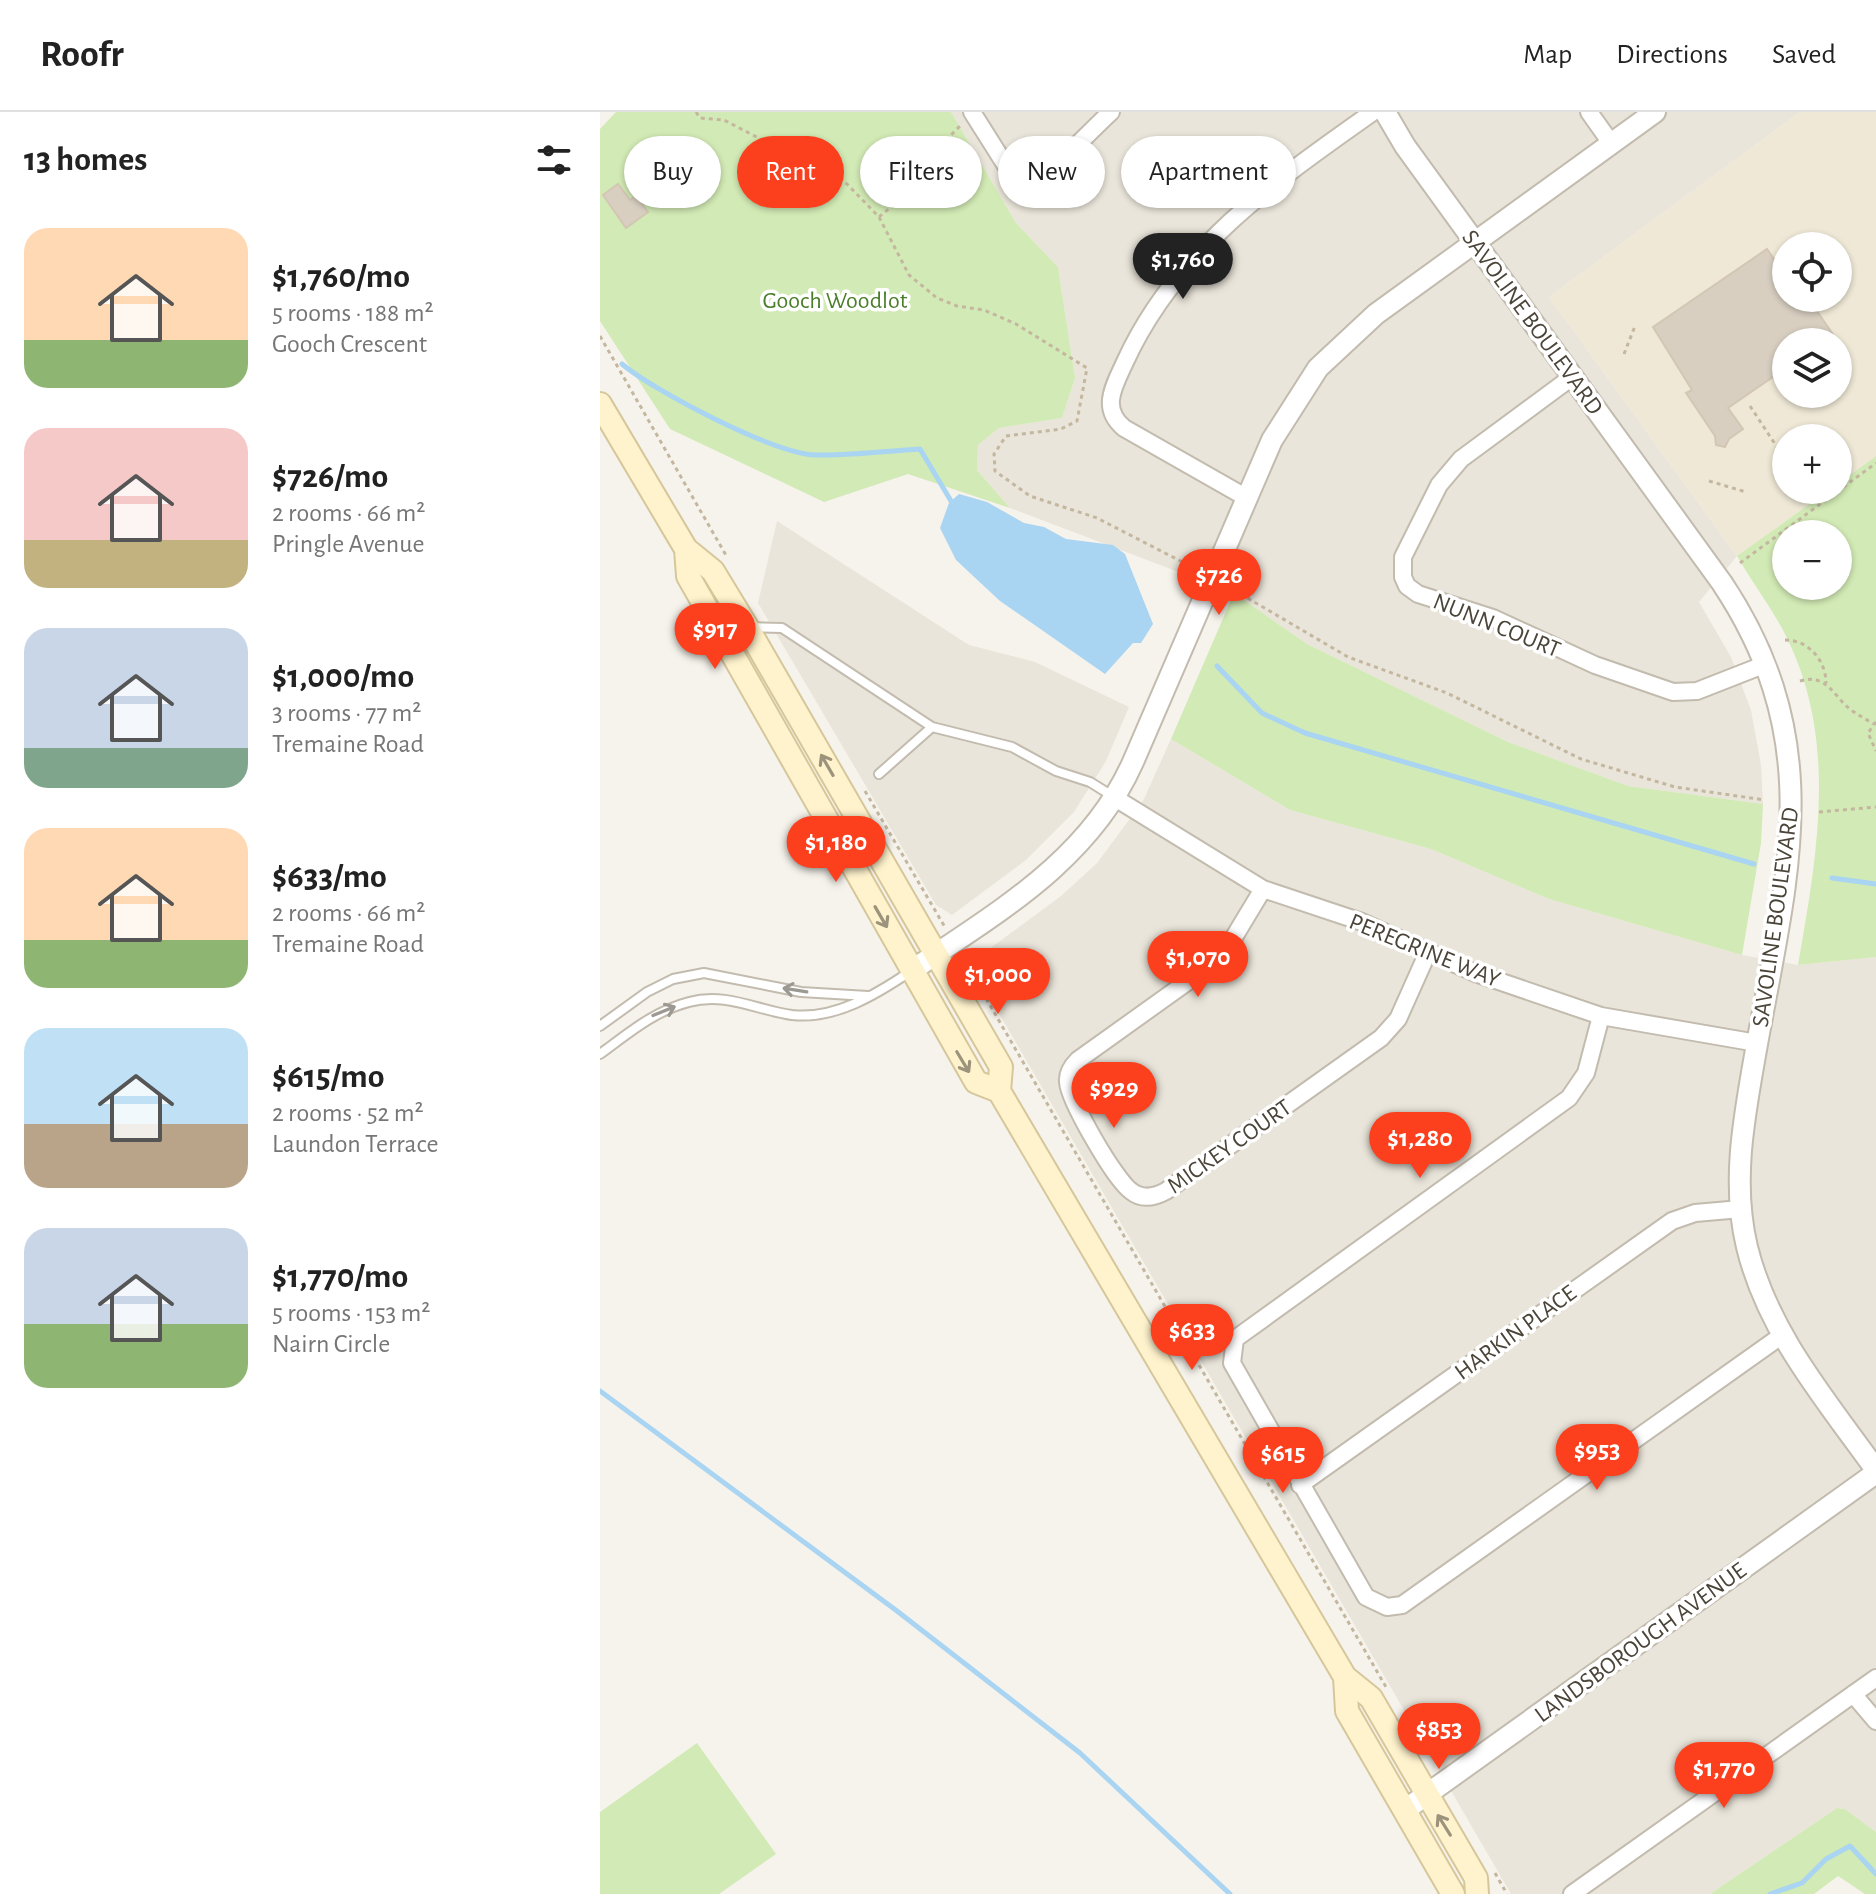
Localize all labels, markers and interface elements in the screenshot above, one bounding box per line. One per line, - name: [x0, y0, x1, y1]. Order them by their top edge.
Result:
- text: Roofr: [40, 36, 124, 74]
- text: Map: [1523, 41, 1572, 69]
- text: Directions: [1616, 41, 1728, 69]
- text: Saved: [1772, 41, 1836, 69]
- chip: Buy: [624, 136, 721, 208]
- chip: Rent: [737, 136, 844, 208]
- chip: Filters: [860, 136, 982, 208]
- chip: New: [998, 136, 1105, 208]
- chip: Apartment: [1121, 136, 1296, 208]
- icon: filters: [532, 138, 576, 182]
- text: 13 homes: [24, 143, 147, 177]
- street label: SAVOLINE BOULEVARD: [1457, 226, 1607, 419]
- map controls: [1772, 232, 1852, 600]
- button: locate: [1772, 232, 1852, 312]
- pin: $1,760: [1118, 233, 1248, 301]
- text: $1,760: [1151, 246, 1215, 272]
- icon: home: [88, 260, 184, 356]
- text: $1,760/mo: [272, 260, 410, 294]
- park label: Gooch Woodlot: [763, 289, 908, 313]
- text: 5 rooms · 188 m²: [272, 300, 434, 326]
- button: layers: [1772, 328, 1852, 408]
- text: Gooch Crescent: [272, 331, 427, 357]
- button: +: [1772, 424, 1852, 504]
- icon: home: [88, 460, 184, 556]
- text: $726/mo: [272, 460, 388, 494]
- text: 2 rooms · 66 m²: [272, 500, 425, 526]
- button: −: [1772, 520, 1852, 600]
- text: Pringle Avenue: [272, 531, 424, 557]
- pin: $726: [1172, 549, 1266, 617]
- text: $726: [1195, 562, 1243, 588]
- street label: NUNN COURT: [1430, 590, 1564, 662]
- pin: $917: [668, 603, 762, 671]
- text: $917: [693, 616, 737, 642]
- icon: home: [88, 660, 184, 756]
- text: $1,000/mo: [272, 660, 414, 694]
- text: 3 rooms · 77 m²: [272, 700, 421, 726]
- text: Tremaine Road: [272, 731, 424, 757]
- one-way arrow: [819, 754, 835, 777]
- street label: SAVOLINE BOULEVARD: [1749, 806, 1803, 1029]
- pin: $1,180: [771, 816, 901, 884]
- text: $1,180: [805, 829, 867, 855]
- icon: home: [88, 860, 184, 956]
- text: $633/mo: [272, 860, 387, 894]
- text: 2 rooms · 66 m²: [272, 900, 425, 926]
- one-way arrow: [873, 905, 889, 928]
- street label: PEREGRINE WAY: [1346, 910, 1504, 992]
- text: Tremaine Road: [272, 931, 424, 957]
- pin: $1,070: [1133, 931, 1263, 999]
- text: $1,070: [1165, 944, 1231, 970]
- pin: $1,000: [933, 948, 1063, 1016]
- text: $1,000: [964, 961, 1032, 987]
- one-way arrow: [783, 982, 808, 997]
- one-way arrow: [651, 1003, 676, 1017]
- one-way arrow: [956, 1050, 972, 1073]
- icon: home: [88, 1060, 184, 1156]
- text: $615/mo: [272, 1060, 385, 1094]
- pin: $929: [1067, 1062, 1161, 1130]
- text: $929: [1089, 1075, 1139, 1101]
- street label: MICKEY COURT: [1163, 1095, 1296, 1198]
- text: 2 rooms · 52 m²: [272, 1100, 424, 1126]
- pin: $1,280: [1355, 1112, 1485, 1180]
- text: $1,280: [1387, 1125, 1453, 1151]
- text: Laundon Terrace: [272, 1131, 438, 1157]
- icon: home: [88, 1260, 184, 1356]
- text: $1,770/mo: [272, 1260, 408, 1294]
- street label: HARKIN PLACE: [1450, 1281, 1581, 1385]
- text: 5 rooms · 153 m²: [272, 1300, 430, 1326]
- pin: $633: [1145, 1304, 1239, 1372]
- text: $633: [1169, 1317, 1215, 1343]
- text: Nairn Circle: [272, 1331, 390, 1357]
- pin: $953: [1550, 1424, 1644, 1492]
- pin: $615: [1236, 1427, 1330, 1495]
- text: $953: [1574, 1437, 1620, 1463]
- text: $615: [1261, 1440, 1305, 1466]
- street label: LANDSBOROUGH AVENUE: [1530, 1558, 1751, 1727]
- pin: $853: [1392, 1703, 1486, 1771]
- text: $853: [1416, 1716, 1462, 1742]
- pin: $1,770: [1659, 1742, 1789, 1810]
- text: $1,770: [1692, 1755, 1756, 1781]
- one-way arrow: [1436, 1814, 1452, 1837]

